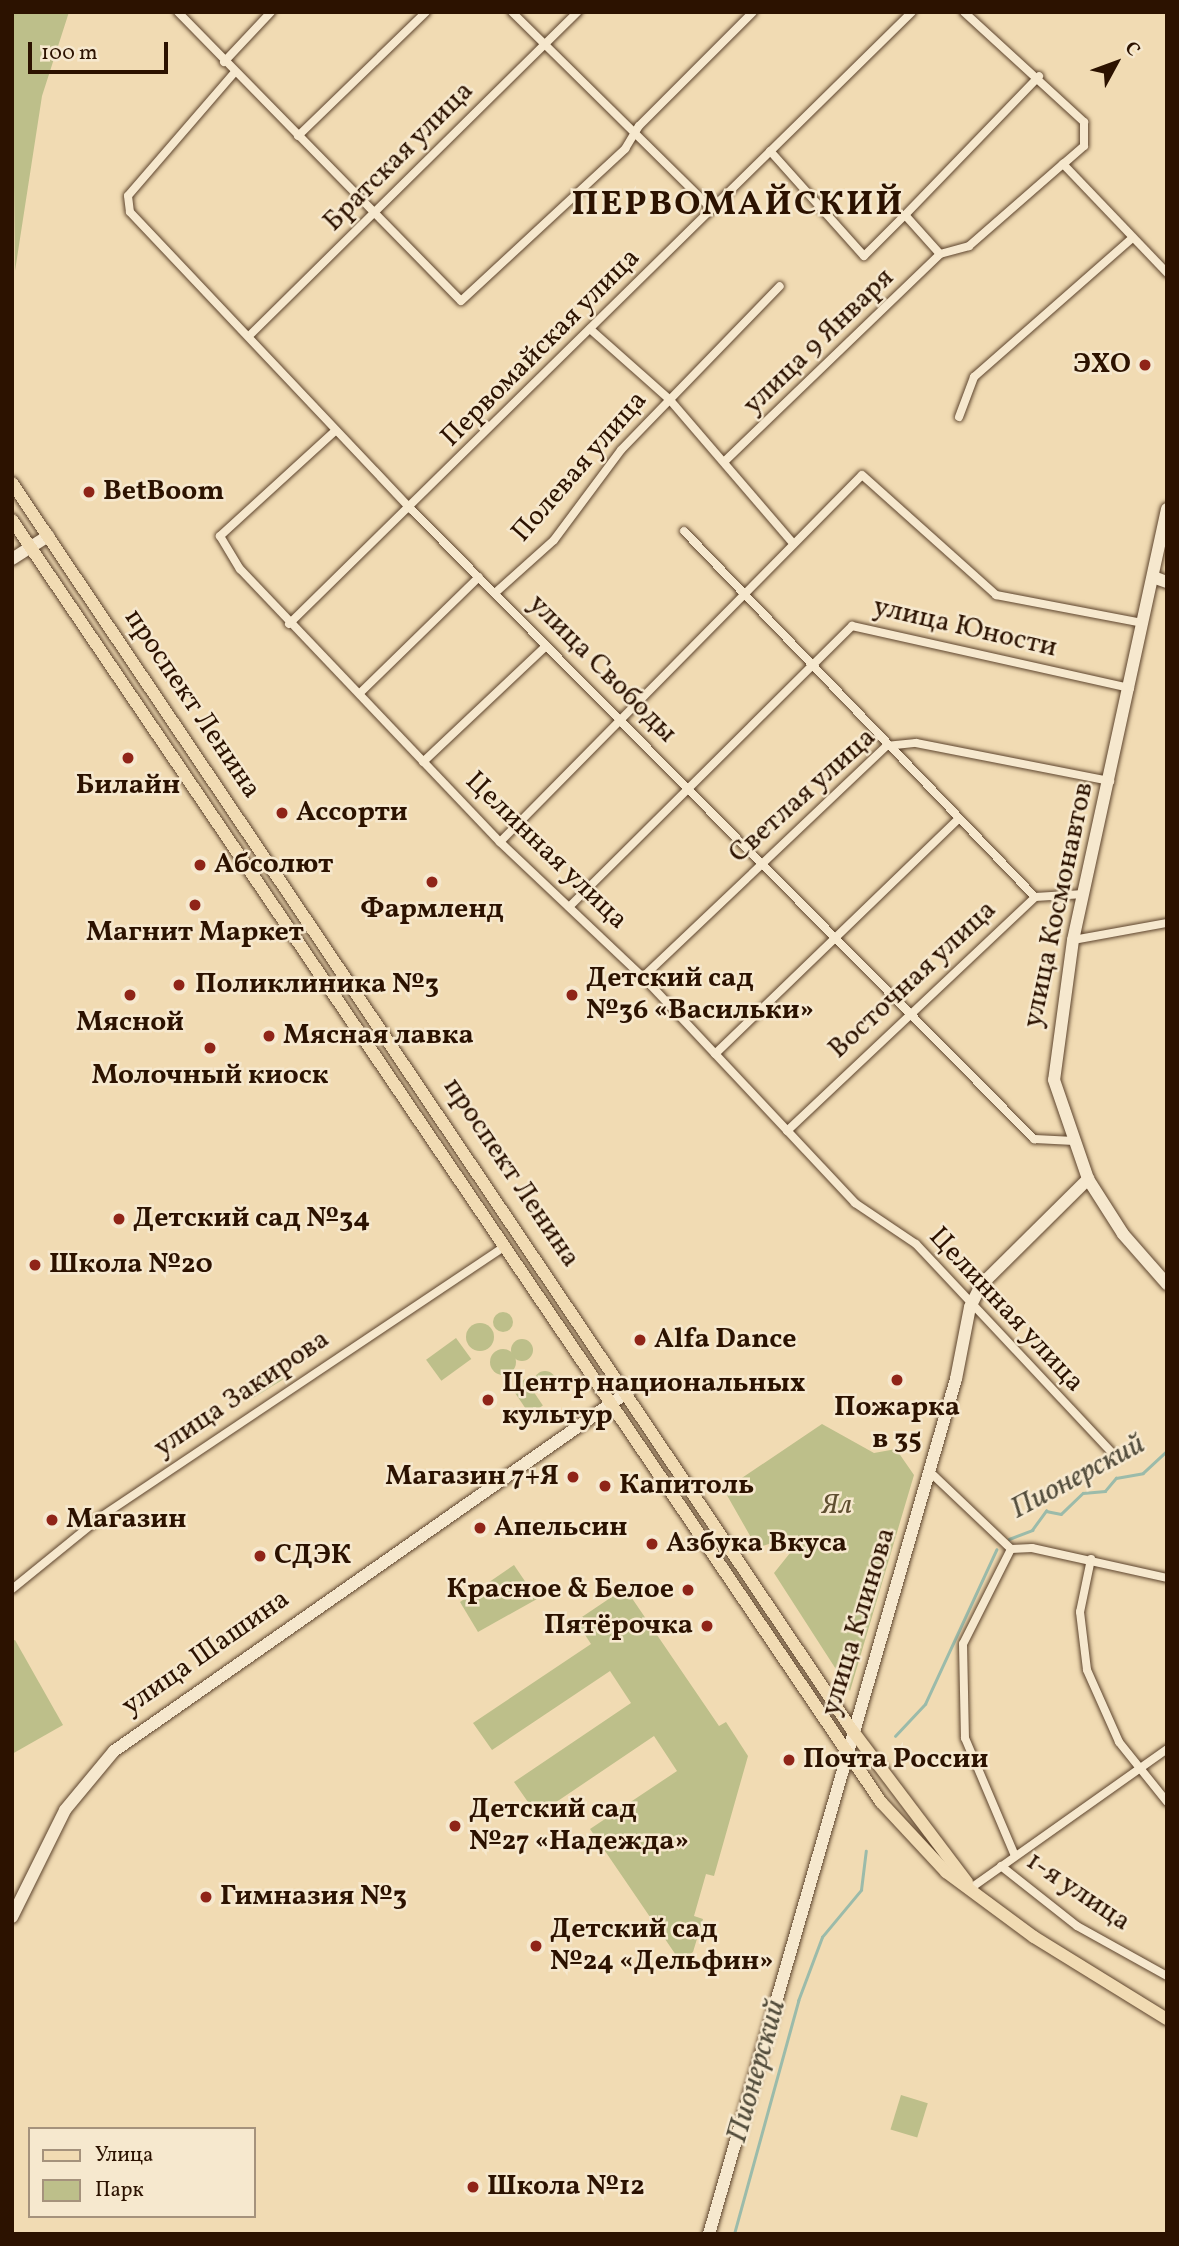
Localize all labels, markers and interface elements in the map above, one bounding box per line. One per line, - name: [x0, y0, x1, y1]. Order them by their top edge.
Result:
- scale bar: [32, 28, 172, 72]
- north arrow: [1081, 28, 1151, 98]
- text: С: [1118, 36, 1146, 62]
- text: 100 m: [41, 39, 98, 68]
- street label: Братская улица: [317, 75, 481, 239]
- district label: ПЕРВОМАЙСКИЙ: [573, 184, 903, 226]
- street label: Первомайская улица: [434, 241, 648, 455]
- street label: улица 9 Января: [737, 262, 901, 422]
- place label: ЭХО: [1073, 348, 1131, 382]
- marker: ЭХО: [1137, 357, 1153, 373]
- street label: Полевая улица: [505, 384, 655, 550]
- place label: BetBoom: [103, 475, 224, 509]
- marker: BetBoom: [81, 484, 97, 500]
- street label: улица Свободы: [521, 588, 683, 750]
- street label: улица Юности: [870, 591, 1060, 665]
- street label: проспект Ленина: [116, 603, 268, 805]
- street label: Светлая улица: [722, 721, 884, 871]
- marker: Билайн: [120, 750, 136, 766]
- street label: Целинная улица: [457, 765, 635, 937]
- place label: Билайн: [76, 769, 180, 803]
- street label: улица Космонавтов: [1017, 779, 1101, 1031]
- place label: Ассорти: [296, 796, 408, 830]
- marker: Ассорти: [274, 805, 290, 821]
- place label: Абсолют: [214, 848, 333, 882]
- marker: Абсолют: [192, 857, 208, 873]
- marker: Фармленд: [424, 874, 440, 890]
- place label: Фармленд: [360, 893, 504, 927]
- street label: Восточная улица: [822, 893, 1004, 1067]
- marker: Магнит Маркет: [187, 897, 203, 913]
- place label: Магнит Маркет: [86, 916, 304, 950]
- place label: Детский сад №36 «Васильки»: [586, 962, 814, 1028]
- place label: Поликлиника №3: [195, 968, 439, 1002]
- marker: Поликлиника №3: [169, 975, 189, 995]
- marker: Мясной: [122, 987, 138, 1003]
- marker: Детский сад №36 «Васильки»: [564, 987, 580, 1003]
- place label: Мясной: [76, 1006, 184, 1040]
- place label: Мясная лавка: [283, 1019, 474, 1053]
- marker: Мясная лавка: [261, 1028, 277, 1044]
- marker: Молочный киоск: [202, 1040, 218, 1056]
- place label: Молочный киоск: [92, 1059, 328, 1093]
- street label: проспект Ленина: [435, 1072, 587, 1274]
- place label: Детский сад №34: [133, 1202, 370, 1236]
- marker: Детский сад №34: [111, 1211, 127, 1227]
- street label: Целинная улица: [921, 1220, 1091, 1400]
- place label: Школа №20: [49, 1248, 213, 1282]
- marker: Школа №20: [27, 1257, 43, 1273]
- street label: улица Закирова: [148, 1323, 336, 1465]
- place label: Alfa Dance: [654, 1323, 797, 1357]
- marker: Alfa Dance: [632, 1332, 648, 1348]
- place label: Центр национальных культур: [502, 1367, 806, 1433]
- marker: Пожарка в 35: [889, 1372, 905, 1388]
- place label: Пожарка в 35: [834, 1391, 960, 1457]
- marker: Центр национальных культур: [480, 1392, 496, 1408]
- water label: Пионерский: [1005, 1427, 1151, 1527]
- place label: Магазин 7+Я: [385, 1460, 559, 1494]
- marker: Магазин 7+Я: [565, 1469, 581, 1485]
- place label: Капитоль: [619, 1469, 754, 1503]
- marker: Капитоль: [597, 1478, 613, 1494]
- park label: Ял: [822, 1489, 852, 1523]
- place label: Магазин: [66, 1503, 187, 1537]
- place label: Апельсин: [494, 1511, 627, 1545]
- marker: Магазин: [44, 1512, 60, 1528]
- marker: Апельсин: [472, 1520, 488, 1536]
- street label: улица Клинова: [814, 1524, 904, 1720]
- place label: Азбука Вкуса: [666, 1527, 847, 1561]
- marker: Азбука Вкуса: [644, 1536, 660, 1552]
- place label: СДЭК: [274, 1539, 351, 1573]
- marker: СДЭК: [252, 1548, 268, 1564]
- place label: Красное & Белое: [447, 1573, 674, 1607]
- marker: Красное & Белое: [680, 1582, 696, 1598]
- street label: улица Шашина: [116, 1583, 296, 1723]
- place label: Пятёрочка: [544, 1609, 693, 1643]
- marker: Пятёрочка: [699, 1618, 715, 1634]
- place label: Почта России: [803, 1743, 988, 1777]
- marker: Почта России: [781, 1752, 797, 1768]
- place label: Детский сад №27 «Надежда»: [469, 1793, 689, 1859]
- marker: Детский сад №27 «Надежда»: [447, 1818, 463, 1834]
- street label: 1-я улица: [1019, 1845, 1137, 1939]
- place label: Гимназия №3: [220, 1880, 407, 1914]
- marker: Гимназия №3: [198, 1889, 214, 1905]
- place label: Детский сад №24 «Дельфин»: [550, 1913, 774, 1979]
- marker: Детский сад №24 «Дельфин»: [528, 1938, 544, 1954]
- water label: Пионерский: [719, 1996, 795, 2146]
- legend: [28, 2127, 256, 2218]
- text: Улица: [95, 2141, 153, 2170]
- place label: Школа №12: [487, 2170, 645, 2204]
- text: Парк: [95, 2176, 144, 2205]
- marker: Школа №12: [465, 2179, 481, 2195]

